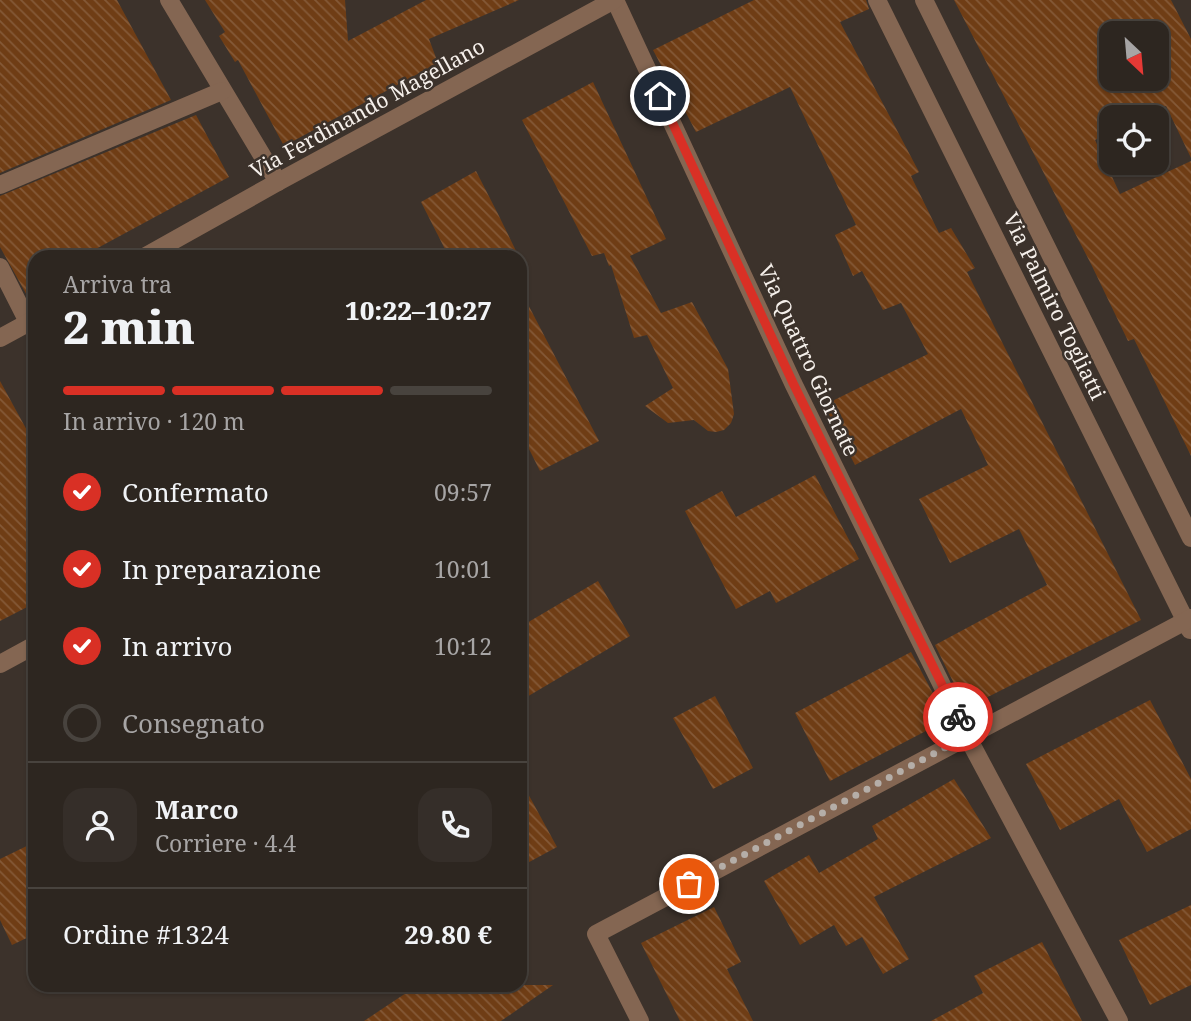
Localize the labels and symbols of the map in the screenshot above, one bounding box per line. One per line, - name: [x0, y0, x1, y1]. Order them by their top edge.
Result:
- north arrow: [1099, 21, 1169, 91]
- street label: Via Ferdinando Magellano: [245, 32, 489, 184]
- pin: [630, 66, 690, 126]
- street label: Via Palmiro Togliatti: [997, 208, 1113, 405]
- street label: Via Quattro Giornate: [752, 259, 866, 461]
- courier: [923, 682, 993, 752]
- pin: [659, 854, 719, 914]

